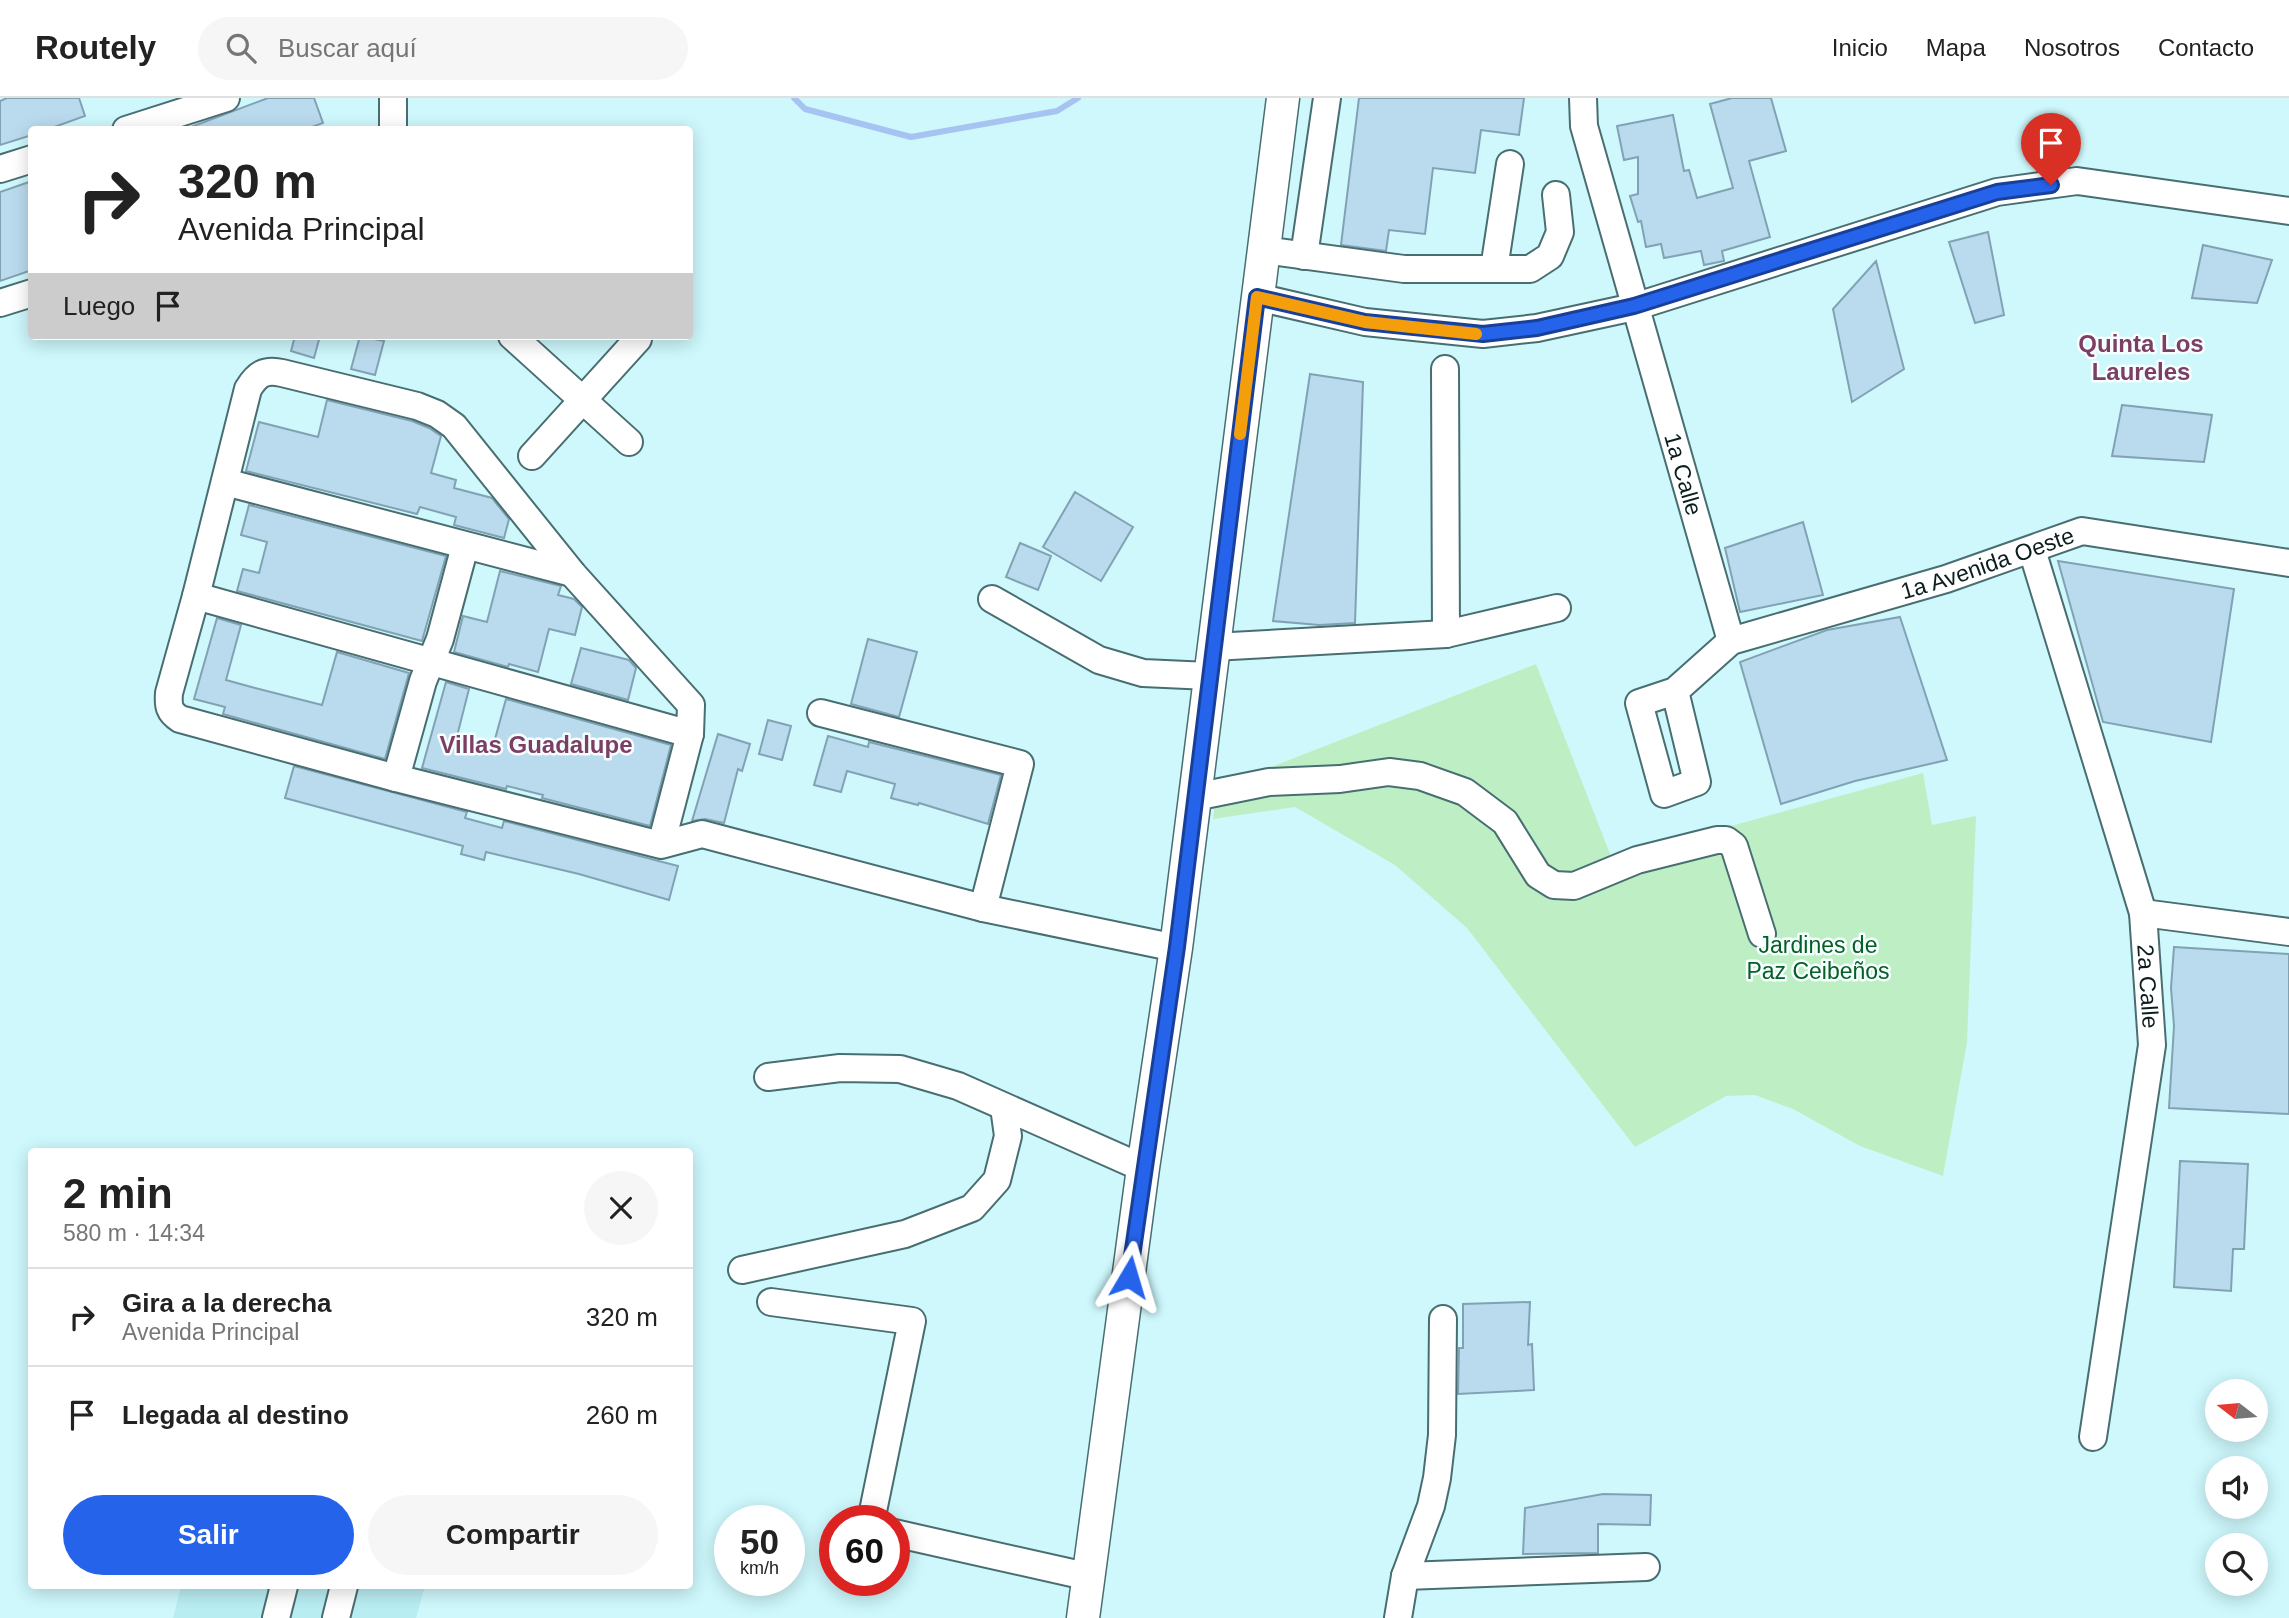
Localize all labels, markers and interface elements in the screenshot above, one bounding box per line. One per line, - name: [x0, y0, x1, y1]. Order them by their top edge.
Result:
- search box: [198, 17, 688, 80]
- text: Routely: [35, 29, 156, 66]
- icon: search: [222, 29, 260, 67]
- text: Buscar aquí: [278, 33, 417, 63]
- text: Inicio: [1832, 34, 1888, 61]
- text: Mapa: [1926, 34, 1986, 61]
- text: Nosotros: [2024, 34, 2120, 61]
- text: Contacto: [2158, 34, 2254, 61]
- pin: [2021, 113, 2081, 185]
- icon: arrive: [2032, 124, 2070, 162]
- icon: right: [63, 154, 154, 245]
- text: 320 m: [178, 154, 317, 208]
- text: Avenida Principal: [178, 211, 425, 247]
- icon: arrive: [149, 287, 187, 325]
- text: Luego: [63, 291, 135, 321]
- district label: Quinta Los Laureles: [2078, 330, 2204, 385]
- street label: 1a Calle: [1659, 430, 1707, 518]
- street label: 1a Avenida Oeste: [1898, 522, 2077, 604]
- district label: Villas Guadalupe: [440, 731, 632, 758]
- park label: Jardines de Paz Ceibeños: [1746, 932, 1890, 984]
- street label: 2a Calle: [2132, 943, 2164, 1029]
- text: 2 min: [63, 1170, 173, 1217]
- button: close: [584, 1171, 658, 1245]
- text: 580 m · 14:34: [63, 1220, 205, 1246]
- position arrow: [1092, 1240, 1166, 1314]
- text: Gira a la derecha: [122, 1288, 332, 1318]
- icon: right: [63, 1298, 101, 1336]
- text: 320 m: [586, 1302, 658, 1332]
- text: Avenida Principal: [122, 1319, 299, 1345]
- north arrow: [2205, 1379, 2268, 1442]
- map controls: [2205, 1379, 2268, 1596]
- icon: arrive: [63, 1396, 101, 1434]
- text: Llegada al destino: [122, 1400, 349, 1430]
- text: 260 m: [586, 1400, 658, 1430]
- button: sound: [2205, 1456, 2268, 1519]
- button: Salir: [63, 1495, 354, 1575]
- button: Compartir: [368, 1495, 658, 1575]
- speed limit sign: 60: [819, 1505, 910, 1596]
- text: 50: [740, 1522, 779, 1561]
- button: search: [2205, 1533, 2268, 1596]
- text: km/h: [740, 1558, 779, 1578]

